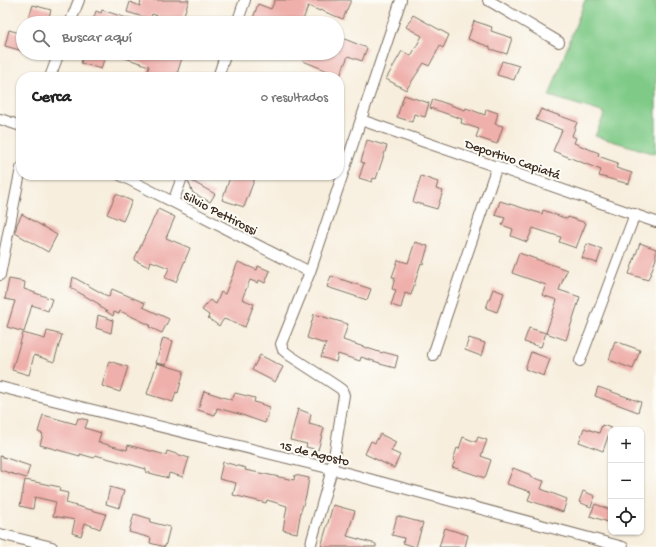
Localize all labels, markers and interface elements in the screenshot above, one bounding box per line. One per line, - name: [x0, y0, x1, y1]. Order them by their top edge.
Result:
- search box: [16, 16, 344, 60]
- icon: search: [30, 27, 52, 49]
- text: Buscar aquí: [62, 29, 132, 47]
- text: Cerca: [32, 88, 71, 108]
- text: 0 resultados: [261, 91, 328, 106]
- street label: Deportivo Capiatá: [462, 137, 563, 184]
- street label: Silvio Pettirossi: [180, 189, 260, 239]
- map controls: [608, 427, 644, 535]
- button: +: [608, 427, 644, 463]
- street label: 15 de Agosto: [277, 438, 351, 470]
- button: −: [608, 463, 644, 499]
- button: locate: [608, 499, 644, 535]

